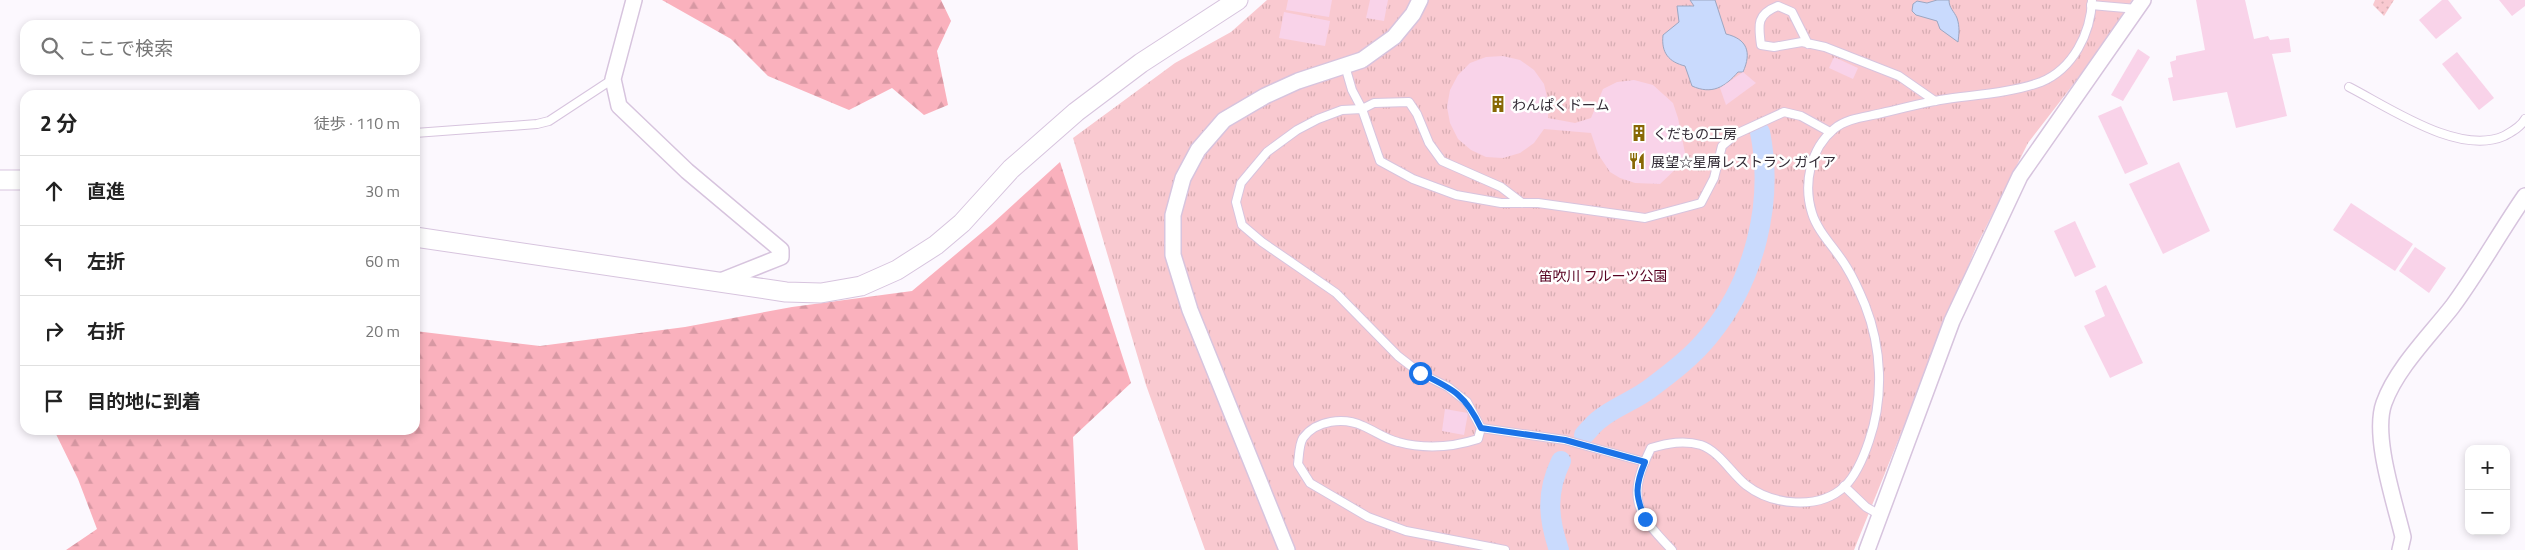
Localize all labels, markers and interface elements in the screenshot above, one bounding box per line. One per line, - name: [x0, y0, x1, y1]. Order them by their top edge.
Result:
- search box: [20, 20, 420, 75]
- text: ここで検索: [78, 33, 173, 62]
- icon: search: [38, 34, 66, 62]
- building icon: わんぱくドーム: [1488, 94, 1508, 114]
- place label: わんぱくドーム: [1512, 94, 1610, 115]
- text: 2 分: [40, 107, 77, 139]
- text: 徒歩 · 110 m: [314, 111, 400, 135]
- building icon: くだもの工房: [1629, 123, 1649, 143]
- place label: くだもの工房: [1653, 123, 1737, 144]
- restaurant icon: 展望☆星屑レストラン ガイア: [1627, 151, 1647, 171]
- place label: 展望☆星屑レストラン ガイア: [1651, 151, 1836, 172]
- text: 直進: [87, 176, 125, 205]
- icon: ahead: [40, 177, 68, 205]
- text: 30 m: [365, 179, 400, 203]
- text: 左折: [87, 246, 125, 275]
- icon: left: [40, 247, 68, 275]
- text: 60 m: [365, 249, 400, 273]
- park label: 笛吹川 フルーツ公園: [1539, 265, 1667, 286]
- text: 右折: [87, 316, 125, 345]
- icon: right: [40, 317, 68, 345]
- text: 20 m: [365, 319, 400, 343]
- route start: [1409, 362, 1432, 385]
- text: 目的地に到着: [87, 386, 201, 415]
- icon: arrive: [40, 387, 68, 415]
- map controls: [2465, 445, 2510, 535]
- button: +: [2465, 445, 2510, 490]
- button: −: [2465, 490, 2510, 535]
- route end: [1634, 508, 1657, 531]

